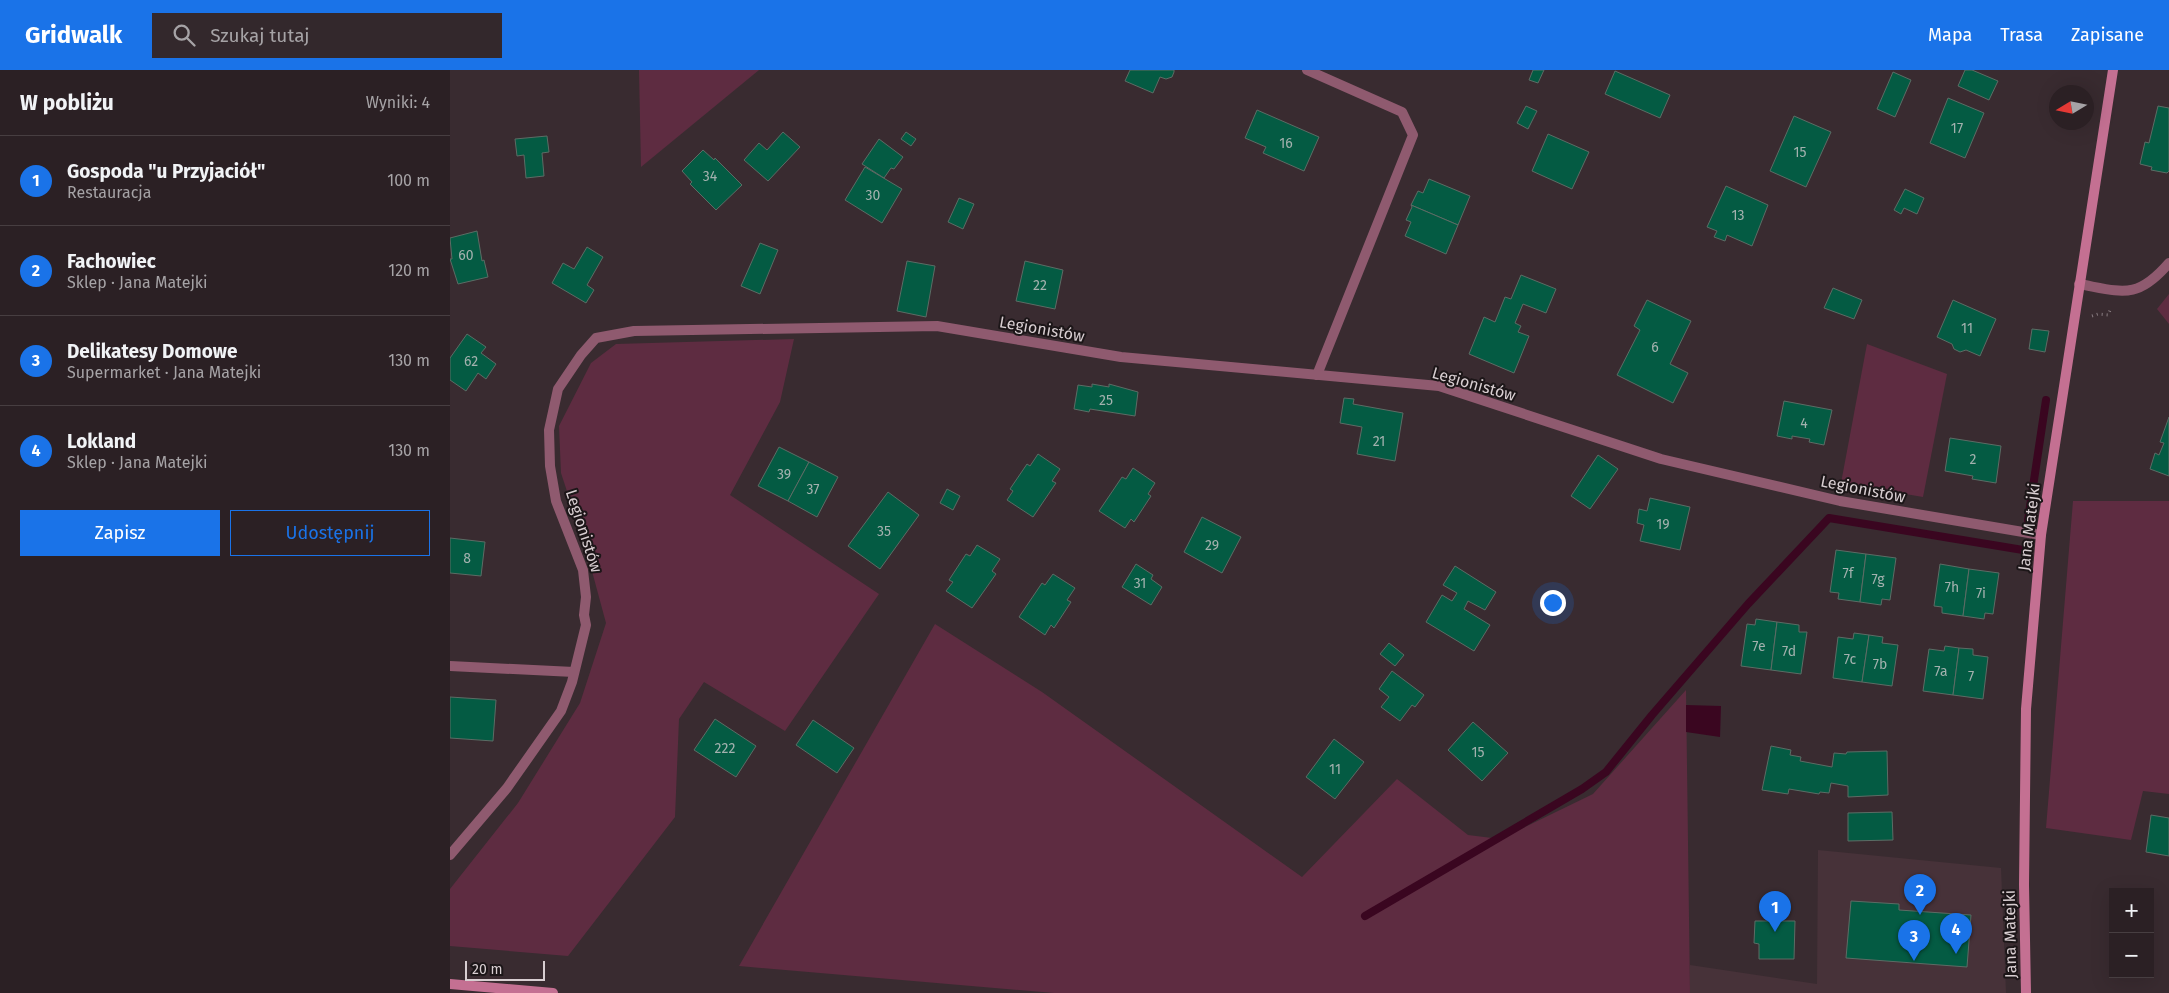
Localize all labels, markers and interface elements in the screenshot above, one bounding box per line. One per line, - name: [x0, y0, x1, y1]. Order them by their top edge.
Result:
- search box: [152, 13, 502, 58]
- text: Gridwalk: [25, 21, 122, 49]
- icon: search: [170, 21, 198, 49]
- text: Szukaj tutaj: [210, 24, 310, 47]
- text: Mapa: [1928, 24, 1972, 46]
- text: Trasa: [2000, 24, 2043, 46]
- text: Zapisane: [2071, 24, 2144, 46]
- north arrow: [2049, 85, 2094, 130]
- text: W pobliżu: [20, 90, 114, 116]
- text: Wyniki: 4: [366, 93, 430, 112]
- house number: 17: [1951, 120, 1963, 137]
- house number: 16: [1279, 135, 1293, 152]
- house number: 15: [1793, 144, 1807, 161]
- text: Gospoda "u Przyjaciół": [67, 160, 265, 183]
- house number: 34: [703, 168, 718, 185]
- text: 1: [32, 171, 40, 190]
- text: 100 m: [387, 171, 430, 190]
- text: Restauracja: [67, 183, 151, 202]
- house number: 30: [866, 187, 881, 204]
- house number: 13: [1731, 207, 1745, 224]
- house number: 60: [458, 247, 474, 264]
- text: Fachowiec: [67, 250, 156, 273]
- text: 2: [32, 261, 40, 280]
- text: 120 m: [388, 261, 430, 280]
- text: Sklep · Jana Matejki: [67, 273, 208, 292]
- house number: 22: [1033, 277, 1047, 294]
- street label: Legionistów: [998, 312, 1087, 346]
- house number: 11: [1961, 320, 1973, 337]
- house number: 6: [1651, 339, 1659, 356]
- text: Delikatesy Domowe: [67, 340, 237, 363]
- text: 3: [32, 351, 40, 370]
- text: 130 m: [388, 351, 430, 370]
- house number: 62: [464, 353, 478, 370]
- text: Supermarket · Jana Matejki: [67, 363, 261, 382]
- street label: Legionistów: [1430, 363, 1519, 405]
- house number: 25: [1099, 392, 1113, 409]
- house number: 4: [1800, 415, 1808, 432]
- text: Lokland: [67, 430, 136, 453]
- house number: 21: [1373, 433, 1385, 450]
- text: 4: [31, 441, 41, 460]
- text: 130 m: [388, 441, 430, 460]
- house number: 2: [1970, 451, 1977, 468]
- text: Sklep · Jana Matejki: [67, 453, 208, 472]
- house number: 39: [777, 466, 791, 483]
- street label: Legionistów: [1819, 471, 1908, 507]
- house number: 37: [806, 481, 820, 498]
- street label: Jana Matejki: [2014, 482, 2044, 572]
- street label: Legionistów: [562, 487, 607, 575]
- button: Zapisz: [20, 510, 220, 556]
- button: Udostępnij: [230, 510, 430, 556]
- house number: 19: [1656, 516, 1670, 533]
- house number: 35: [877, 523, 891, 540]
- house number: 29: [1205, 537, 1219, 554]
- house number: 8: [463, 550, 471, 567]
- house number: 7f: [1843, 565, 1855, 582]
- house number: 7g: [1871, 571, 1885, 588]
- house number: 31: [1134, 575, 1146, 592]
- house number: 7h: [1945, 579, 1959, 596]
- house number: 7i: [1976, 585, 1986, 602]
- your location: [1540, 590, 1566, 616]
- house number: 7e: [1752, 638, 1766, 655]
- house number: 7d: [1782, 643, 1796, 660]
- house number: 7c: [1844, 651, 1857, 668]
- house number: 7b: [1873, 656, 1887, 673]
- house number: 7a: [1934, 663, 1948, 680]
- house number: 7: [1968, 668, 1974, 685]
- house number: 222: [715, 740, 735, 757]
- house number: 15: [1471, 744, 1485, 761]
- house number: 11: [1329, 761, 1341, 778]
- pin: 2: [1904, 874, 1936, 915]
- map controls: [2109, 888, 2154, 978]
- button: +: [2109, 888, 2154, 933]
- street label: Jana Matejki: [2000, 890, 2020, 978]
- pin: 1: [1759, 891, 1791, 932]
- pin: 4: [1940, 913, 1972, 954]
- pin: 3: [1898, 920, 1930, 961]
- button: −: [2109, 933, 2154, 978]
- scale bar: [465, 958, 545, 981]
- text: 20 m: [472, 961, 502, 978]

